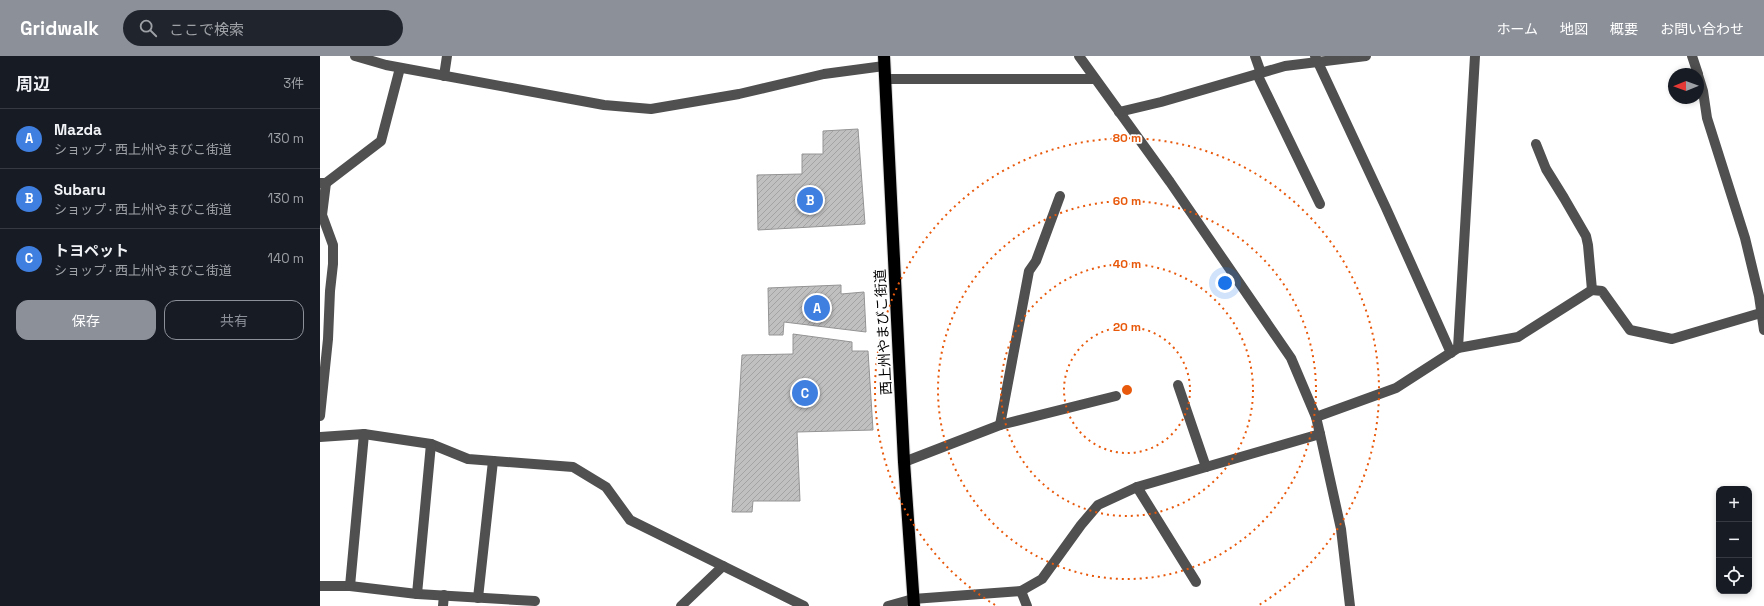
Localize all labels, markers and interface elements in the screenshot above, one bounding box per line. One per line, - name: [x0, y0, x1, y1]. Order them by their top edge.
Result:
- search box: [123, 10, 403, 46]
- text: Gridwalk: [20, 16, 99, 41]
- icon: search: [137, 17, 159, 39]
- text: ここで検索: [169, 20, 244, 39]
- text: ホーム: [1496, 20, 1538, 38]
- text: 地図: [1560, 20, 1588, 38]
- text: 概要: [1610, 20, 1638, 38]
- text: お問い合わせ: [1660, 20, 1744, 38]
- north arrow: [1668, 68, 1704, 104]
- text: 周辺: [16, 73, 50, 95]
- text: 3件: [283, 75, 304, 92]
- text: Mazda: [54, 120, 102, 139]
- text: A: [25, 130, 33, 147]
- text: 130 m: [268, 130, 304, 147]
- text: 80 m: [1113, 130, 1141, 146]
- text: ショップ · 西上州やまびこ街道: [54, 141, 232, 158]
- text: Subaru: [54, 180, 106, 199]
- pin: B: [797, 185, 823, 215]
- text: B: [25, 190, 33, 207]
- text: 130 m: [268, 190, 304, 207]
- text: 60 m: [1113, 193, 1141, 209]
- text: ショップ · 西上州やまびこ街道: [54, 201, 232, 218]
- text: トヨペット: [54, 241, 129, 260]
- text: C: [25, 250, 33, 267]
- text: 140 m: [268, 250, 304, 267]
- text: 40 m: [1113, 256, 1141, 272]
- text: ショップ · 西上州やまびこ街道: [54, 262, 232, 279]
- street label: 西上州やまびこ街道: [871, 269, 895, 395]
- your location: [1215, 273, 1235, 293]
- pin: A: [804, 293, 830, 323]
- button: 保存: [16, 300, 156, 340]
- button: 共有: [164, 300, 304, 340]
- text: 20 m: [1113, 319, 1141, 335]
- pin: C: [792, 378, 818, 408]
- centre of rings: [1120, 383, 1134, 397]
- map controls: [1716, 486, 1752, 594]
- button: +: [1716, 486, 1752, 522]
- button: −: [1716, 522, 1752, 558]
- button: locate: [1716, 558, 1752, 594]

